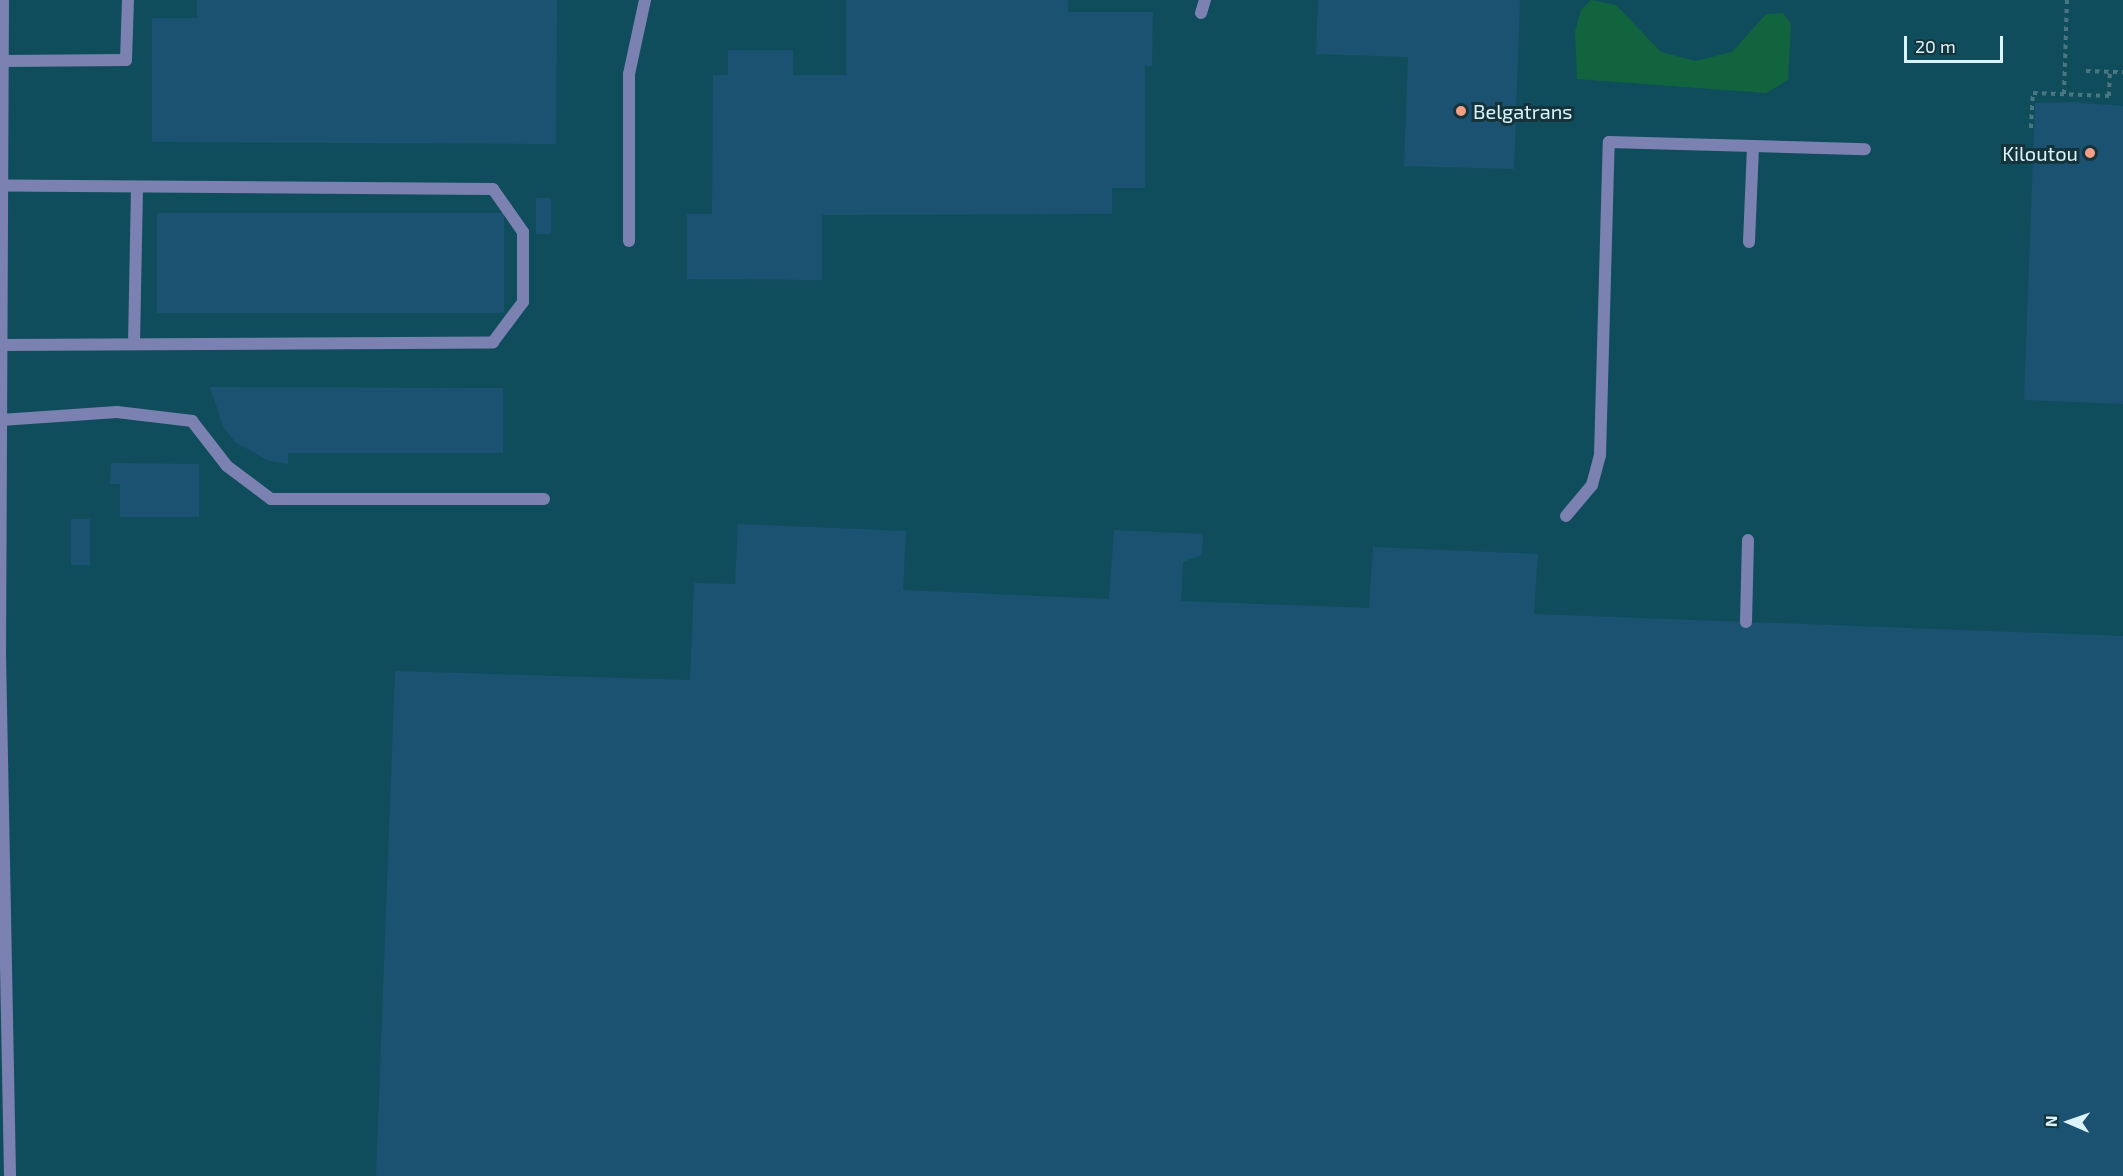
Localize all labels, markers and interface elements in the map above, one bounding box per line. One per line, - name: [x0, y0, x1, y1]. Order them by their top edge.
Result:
- scale bar: [1907, 24, 2006, 62]
- text: 20 m: [1915, 35, 1956, 57]
- place label: Belgatrans: [1473, 99, 1573, 123]
- marker: Belgatrans: [1454, 104, 1468, 118]
- place label: Kiloutou: [2002, 141, 2078, 165]
- marker: Kiloutou: [2083, 146, 2097, 160]
- north arrow: [2039, 1092, 2099, 1152]
- text: N: [2041, 1115, 2060, 1127]

